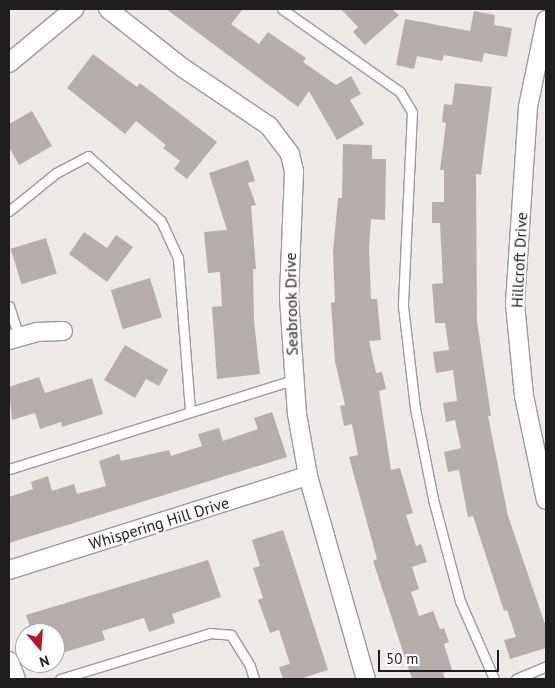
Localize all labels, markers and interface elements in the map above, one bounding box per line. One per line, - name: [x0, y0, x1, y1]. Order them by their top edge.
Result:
- street label: Hillcroft Drive: [507, 212, 531, 308]
- street label: Seabrook Drive: [280, 252, 302, 356]
- street label: Whispering Hill Drive: [87, 493, 231, 553]
- north arrow: [15, 623, 65, 673]
- scale bar: [380, 640, 501, 672]
- text: 50 m: [386, 649, 419, 668]
- text: N: [37, 651, 51, 671]

